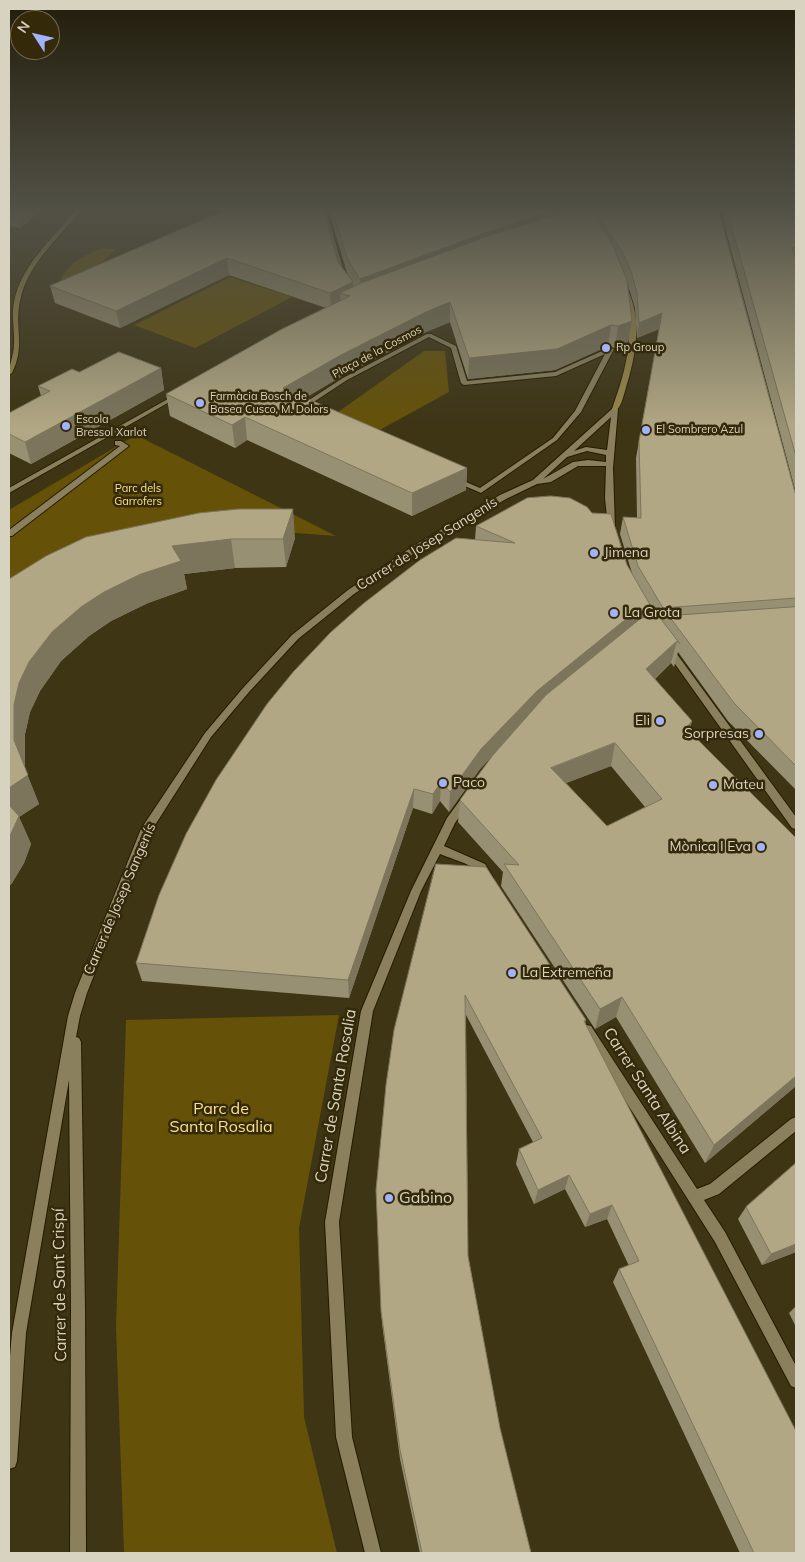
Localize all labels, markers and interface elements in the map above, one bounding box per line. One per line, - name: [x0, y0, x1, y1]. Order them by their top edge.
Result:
- north arrow: [10, 10, 60, 60]
- text: N: [13, 17, 34, 36]
- street label: Plaça de la Cosmos: [330, 323, 424, 381]
- place label: Rp Group: [616, 341, 664, 355]
- marker: Rp Group: [600, 342, 612, 354]
- place label: Farmàcia Bosch de Basea Cusco, M. Dolors: [210, 390, 329, 416]
- marker: Farmàcia Bosch de Basea Cusco, M. Dolors: [194, 397, 206, 409]
- place label: Escola Bressol Xarlot: [76, 413, 147, 439]
- marker: Escola Bressol Xarlot: [60, 420, 72, 432]
- place label: El Sombrero Azul: [656, 423, 743, 437]
- marker: El Sombrero Azul: [640, 424, 652, 436]
- park label: Parc dels Garrofers: [114, 482, 162, 508]
- street label: Carrer de Josep Sangenís: [353, 494, 501, 594]
- place label: Jimena: [604, 545, 648, 561]
- marker: Jimena: [588, 547, 600, 559]
- place label: La Grota: [624, 605, 680, 621]
- marker: La Grota: [608, 607, 620, 619]
- place label: Eli: [635, 713, 650, 729]
- marker: Eli: [654, 715, 666, 727]
- place label: Sorpresas: [684, 726, 749, 742]
- marker: Sorpresas: [753, 728, 765, 740]
- place label: Paco: [453, 775, 485, 791]
- marker: Paco: [437, 777, 449, 789]
- place label: Mateu: [723, 777, 764, 793]
- marker: Mateu: [707, 779, 719, 791]
- street label: Carrer de Josep Sangenís: [80, 821, 160, 977]
- place label: Mònica I Eva: [669, 839, 751, 855]
- marker: Mònica I Eva: [755, 841, 767, 853]
- place label: La Extremeña: [522, 965, 611, 981]
- marker: La Extremeña: [506, 967, 518, 979]
- street label: Carrer de Santa Rosalia: [311, 1008, 361, 1184]
- street label: Carrer Santa Albina: [599, 1024, 695, 1158]
- park label: Parc de Santa Rosalia: [169, 1099, 273, 1137]
- place label: Gabino: [399, 1188, 452, 1208]
- marker: Gabino: [383, 1192, 395, 1204]
- street label: Carrer de Sant Crispí: [49, 1208, 71, 1362]

